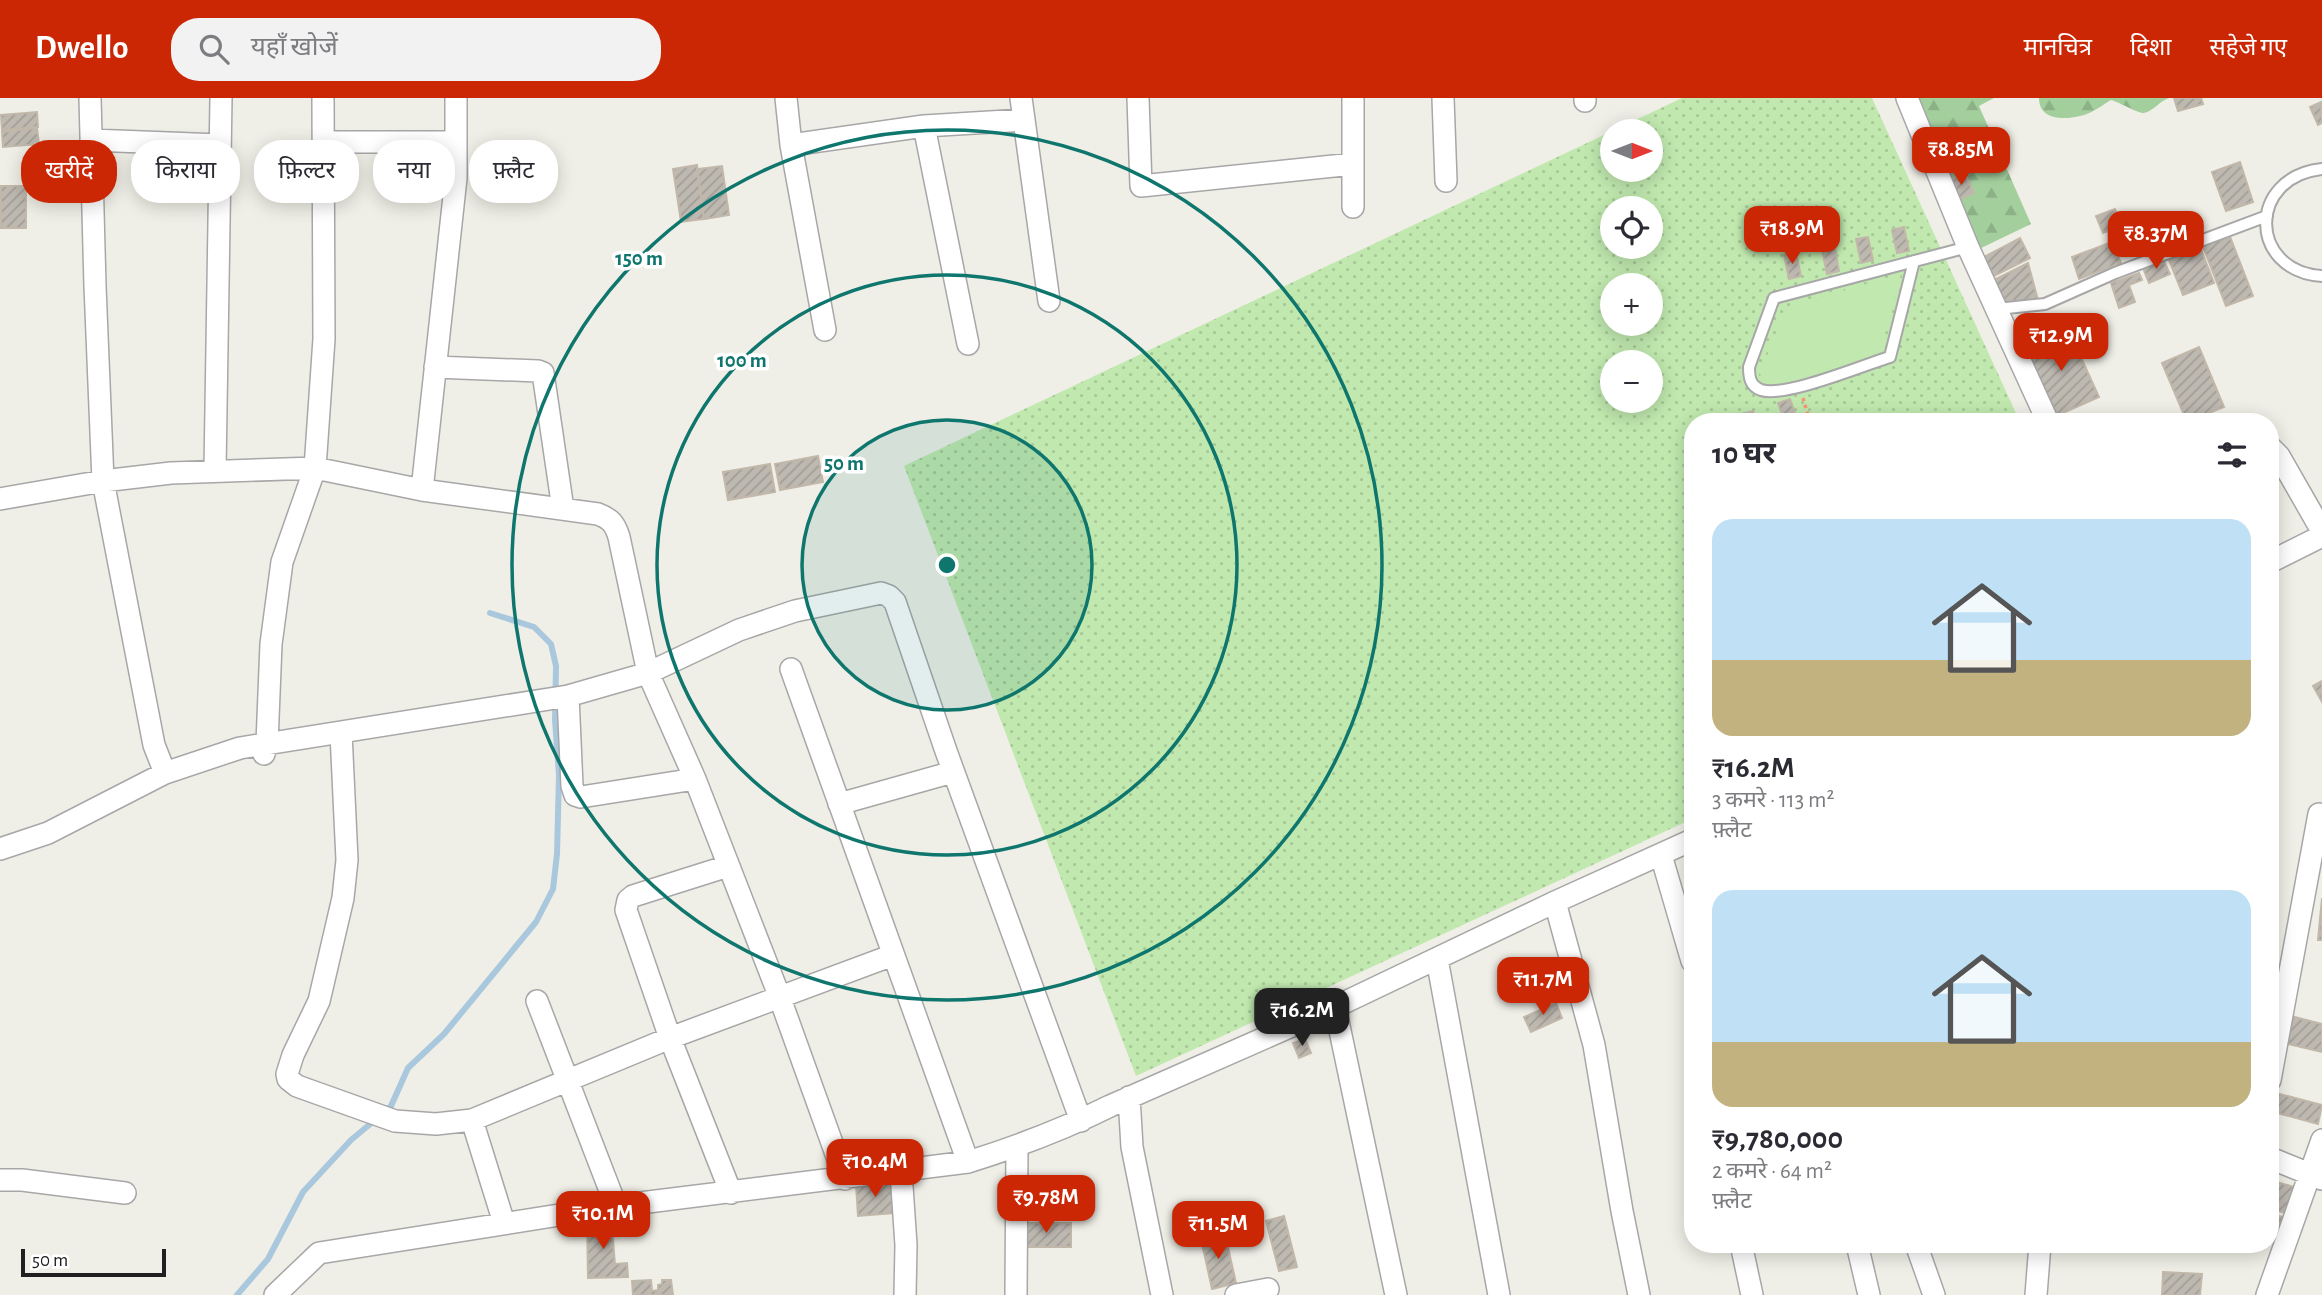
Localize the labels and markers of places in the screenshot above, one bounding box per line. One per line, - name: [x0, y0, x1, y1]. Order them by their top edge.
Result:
- pin: ₹8.85M: [1904, 127, 2018, 187]
- pin: ₹18.9M: [1735, 206, 1849, 266]
- pin: ₹8.37M: [2099, 212, 2213, 271]
- pin: ₹12.9M: [2004, 314, 2118, 373]
- centre of rings: [935, 553, 959, 577]
- pin: ₹11.7M: [1486, 958, 1600, 1017]
- pin: ₹16.2M: [1245, 988, 1359, 1048]
- pin: ₹10.4M: [818, 1140, 932, 1199]
- pin: ₹9.78M: [989, 1176, 1103, 1235]
- pin: ₹10.1M: [546, 1192, 660, 1251]
- pin: ₹11.5M: [1161, 1202, 1275, 1261]

